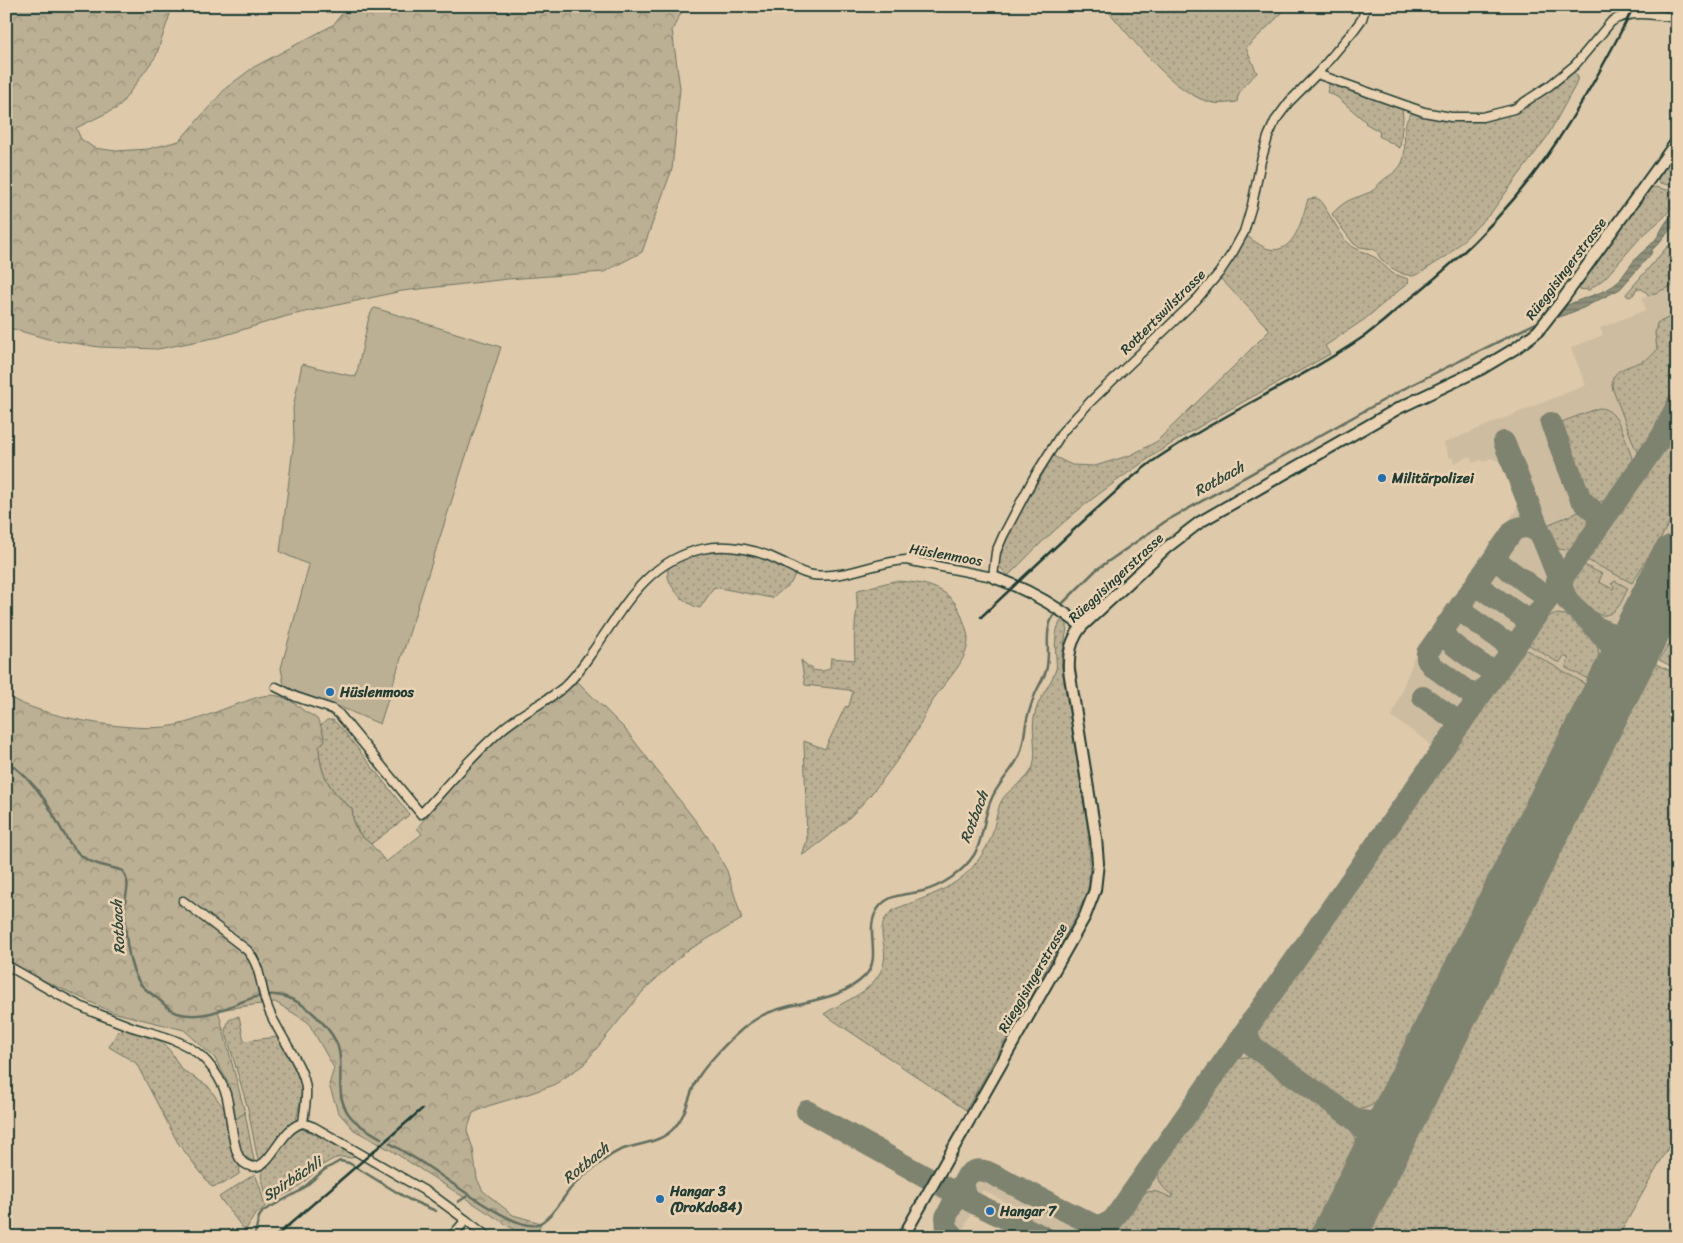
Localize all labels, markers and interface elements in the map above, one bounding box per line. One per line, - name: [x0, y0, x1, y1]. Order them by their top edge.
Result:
- street label: Rüeggisingerstrasse: [1519, 212, 1613, 326]
- street label: Rottertswilstrasse: [1114, 263, 1212, 361]
- water label: Rotbach: [1189, 454, 1250, 504]
- place label: Militärpolizei: [1391, 466, 1475, 491]
- marker: Militärpolizei: [1376, 472, 1388, 484]
- street label: Rüeggisingerstrasse: [1062, 527, 1170, 629]
- street label: Hüslenmoos: [907, 536, 985, 574]
- place label: Hüslenmoos: [339, 680, 414, 705]
- marker: Hüslenmoos: [324, 686, 336, 698]
- water label: Rotbach: [952, 786, 996, 847]
- water label: Rotbach: [104, 898, 132, 955]
- street label: Rüeggisingerstrasse: [991, 918, 1075, 1038]
- water label: Rotbach: [557, 1135, 616, 1190]
- water label: Spirbächli: [257, 1148, 330, 1208]
- place label: Hangar 3 (DroKdo84): [669, 1179, 742, 1220]
- marker: Hangar 3 (DroKdo84): [654, 1193, 666, 1205]
- place label: Hangar 7: [999, 1199, 1057, 1224]
- marker: Hangar 7: [984, 1205, 996, 1217]

